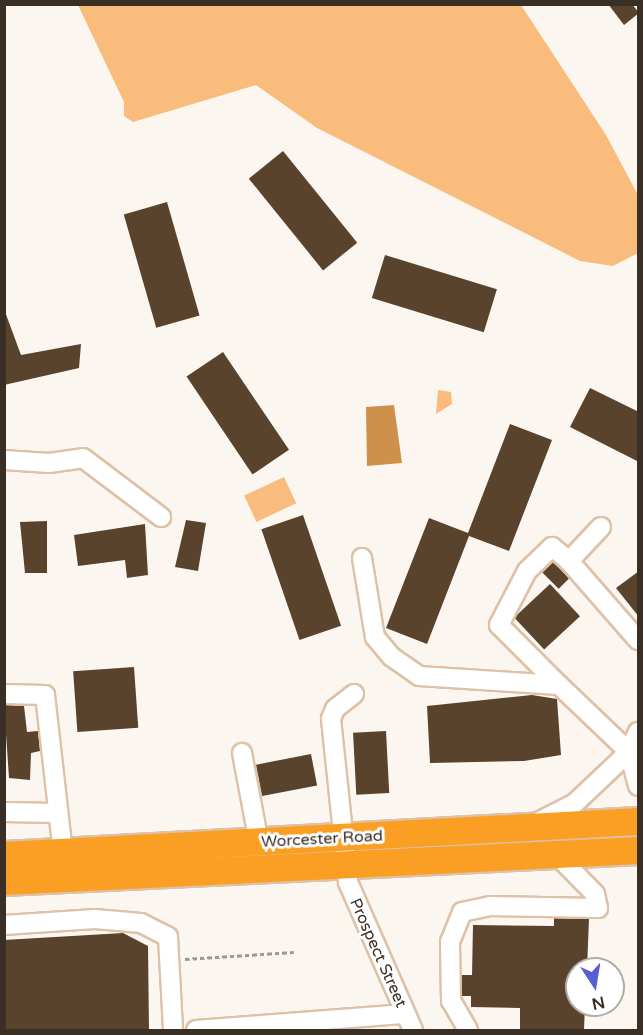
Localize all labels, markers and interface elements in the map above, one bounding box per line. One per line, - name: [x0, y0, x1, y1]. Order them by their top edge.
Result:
- street label: Worcester Road: [261, 826, 383, 852]
- street label: Prospect Street: [345, 895, 411, 1011]
- north arrow: [565, 957, 625, 1017]
- text: N: [590, 992, 607, 1014]

